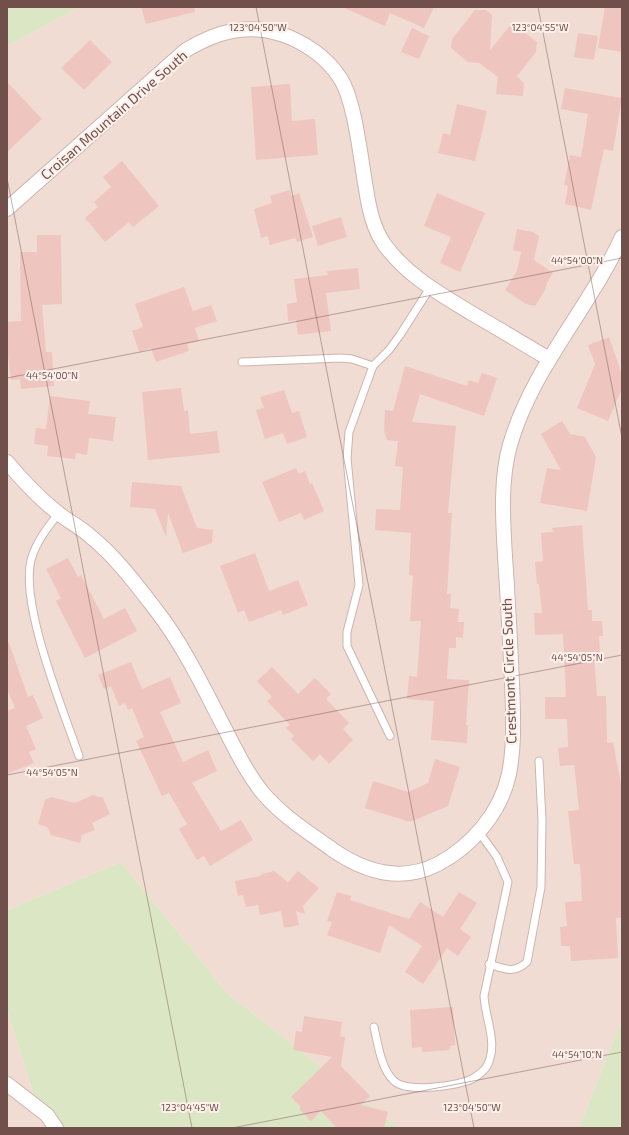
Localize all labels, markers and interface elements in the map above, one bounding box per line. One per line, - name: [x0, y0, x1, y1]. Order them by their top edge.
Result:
- text: 123°04'50"W: [229, 21, 287, 33]
- text: 123°04'55"W: [512, 21, 569, 33]
- street label: Croisan Mountain Drive South: [37, 46, 190, 183]
- text: 44°54'00"N: [551, 254, 603, 266]
- text: 44°54'00"N: [26, 369, 78, 381]
- street label: Crestmont Circle South: [497, 598, 520, 744]
- text: 44°54'05"N: [551, 651, 603, 663]
- text: 44°54'05"N: [26, 766, 78, 778]
- text: 44°54'10"N: [552, 1048, 602, 1060]
- text: 123°04'45"W: [161, 1101, 219, 1113]
- text: 123°04'50"W: [443, 1101, 501, 1113]

